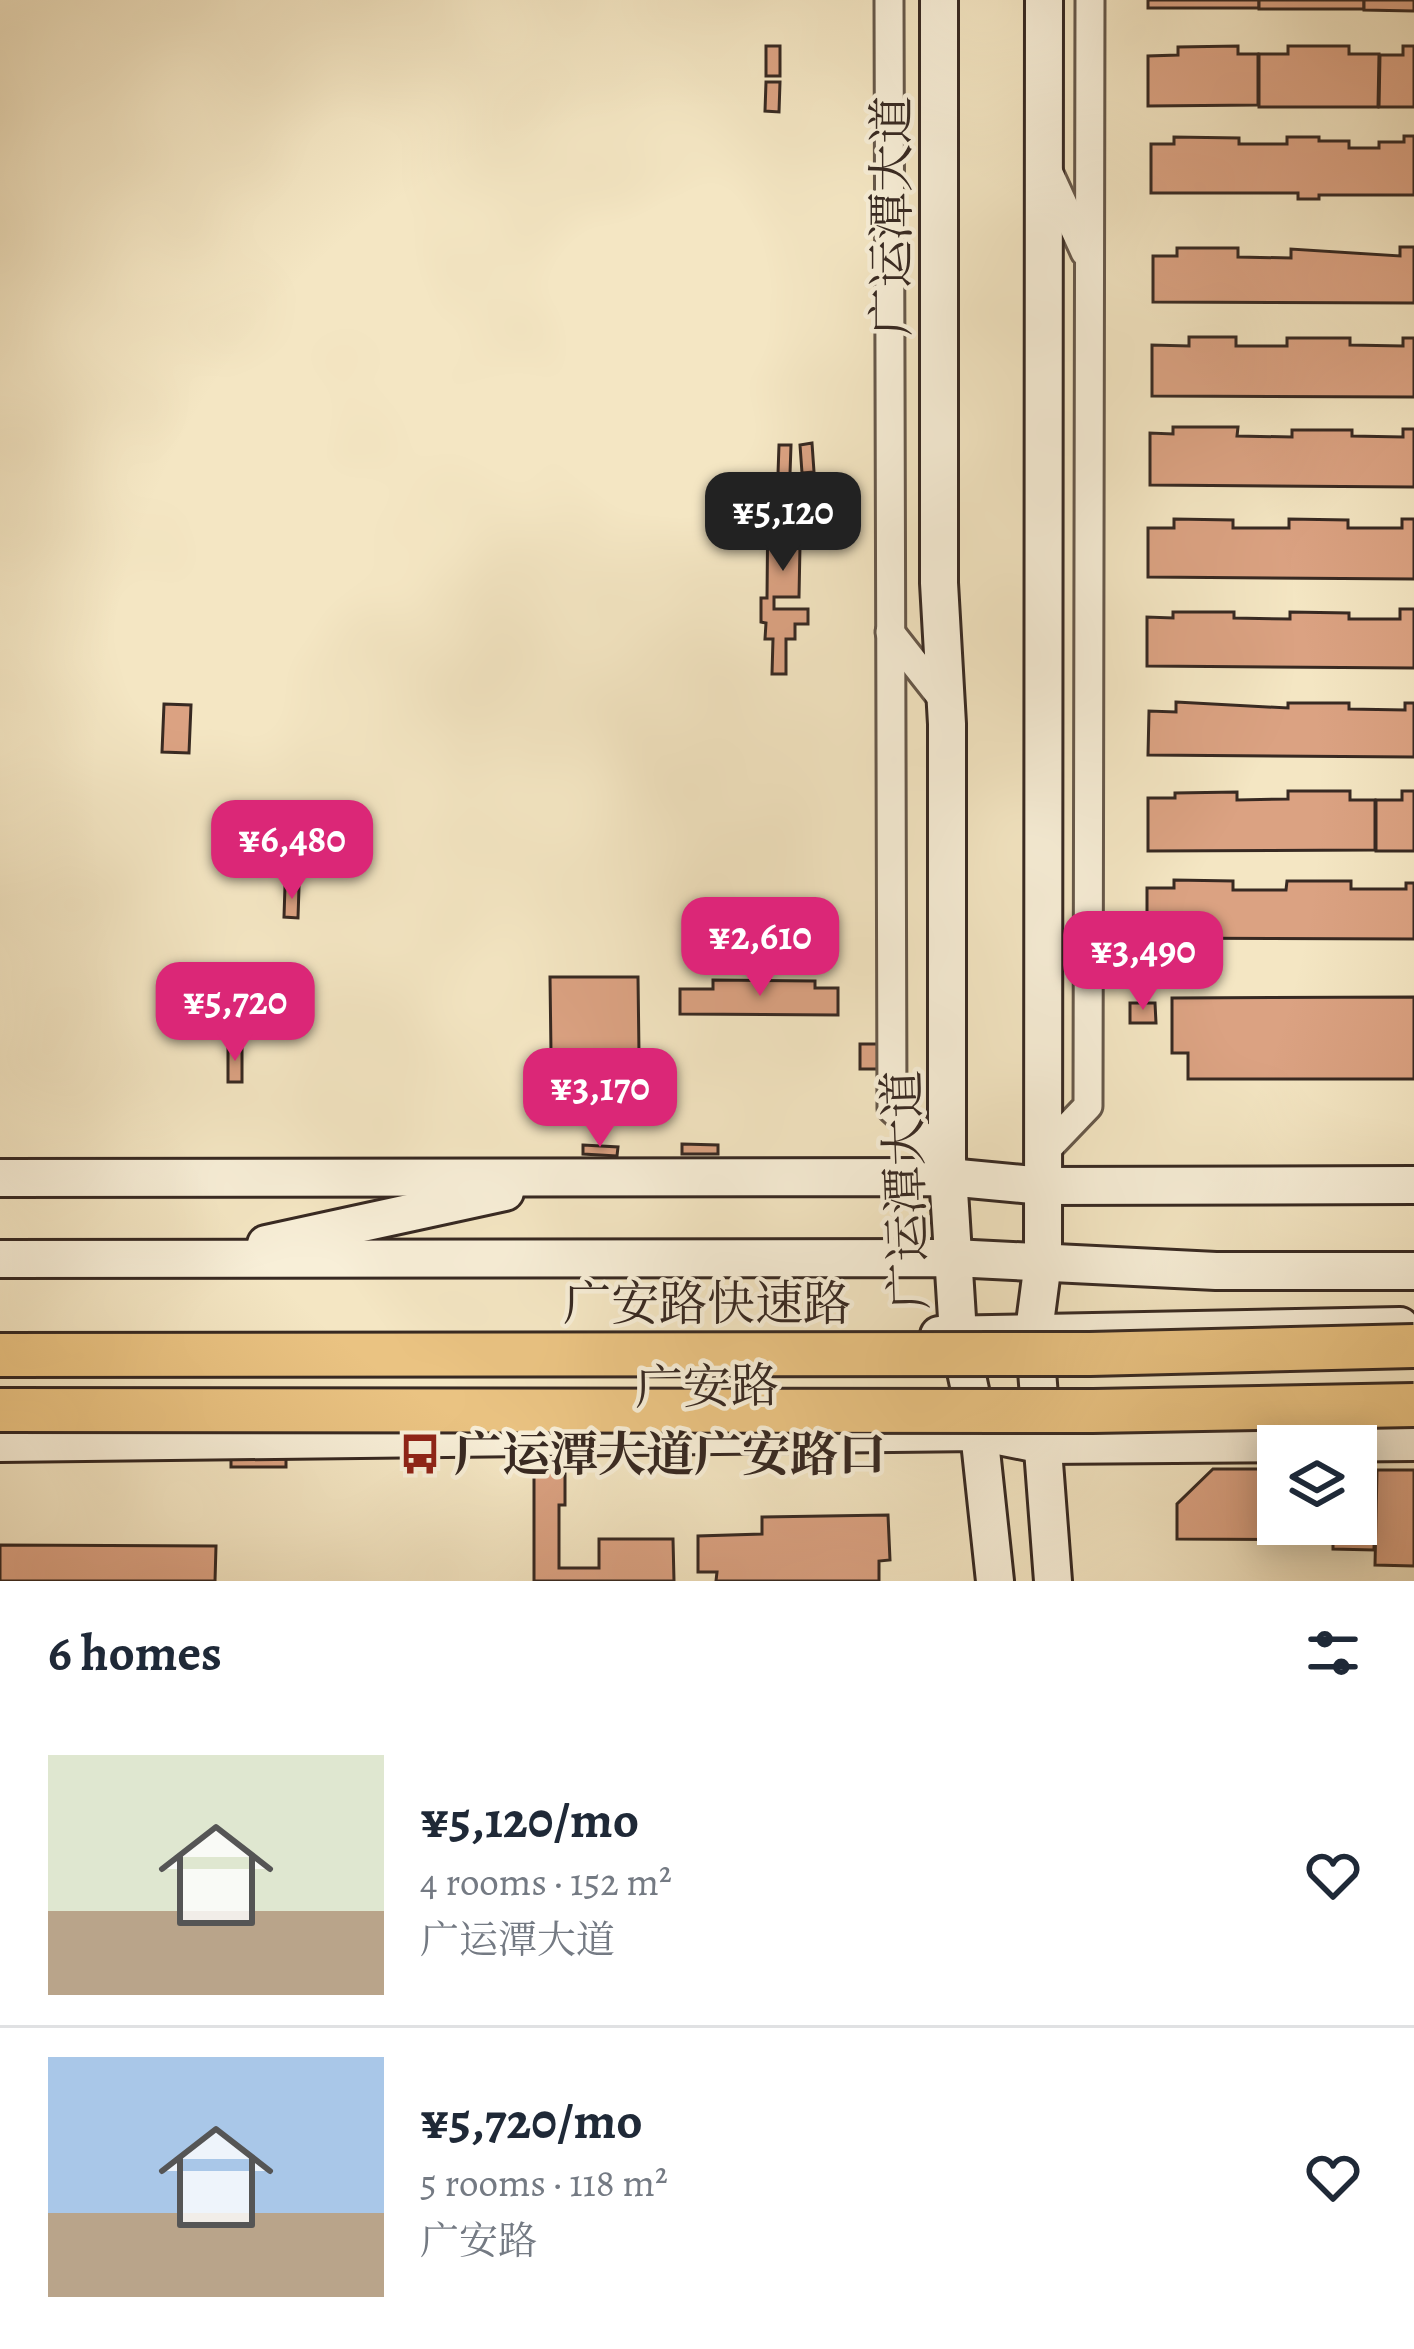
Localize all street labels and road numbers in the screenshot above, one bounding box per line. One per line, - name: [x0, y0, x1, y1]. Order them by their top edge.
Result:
- street label: 广运潭大道: [859, 96, 925, 336]
- street label: 广运潭大道: [869, 1069, 943, 1311]
- street label: 广安路快速路: [563, 1271, 851, 1337]
- street label: 广安路: [634, 1353, 780, 1421]

